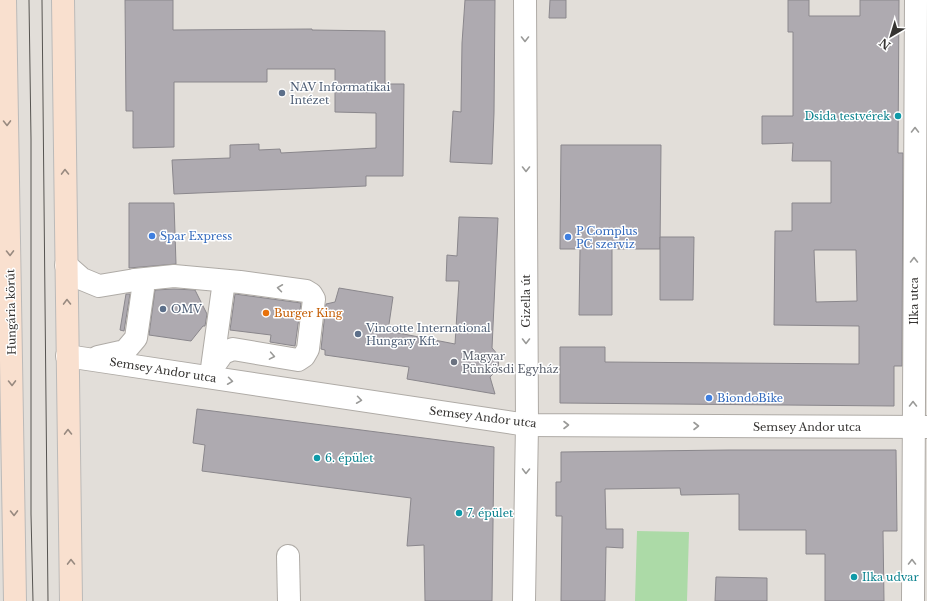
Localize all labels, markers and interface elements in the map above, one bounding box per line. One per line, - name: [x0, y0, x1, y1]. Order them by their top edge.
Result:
- north arrow: [871, 16, 911, 56]
- text: N: [876, 35, 893, 53]
- one-way arrow: [521, 36, 529, 42]
- place label: NAV Informatikai Intézet: [290, 80, 390, 107]
- marker: NAV Informatikai Intézet: [277, 88, 287, 98]
- place label: Dsida testvérek: [804, 109, 890, 123]
- marker: Dsida testvérek: [893, 111, 903, 121]
- one-way arrow: [3, 120, 11, 126]
- one-way arrow: [911, 127, 919, 133]
- one-way arrow: [522, 166, 530, 172]
- one-way arrow: [61, 169, 69, 175]
- place label: P Complus PC szerviz: [576, 224, 638, 251]
- place label: Spar Express: [160, 229, 232, 243]
- marker: Spar Express: [147, 231, 157, 241]
- marker: P Complus PC szerviz: [563, 232, 573, 242]
- one-way arrow: [6, 250, 14, 256]
- one-way arrow: [910, 257, 918, 263]
- street label: Hungária körút: [3, 268, 19, 355]
- street label: Gizella út: [519, 273, 533, 328]
- street label: Ilka utca: [907, 276, 921, 325]
- one-way arrow: [277, 284, 283, 293]
- one-way arrow: [62, 299, 71, 305]
- place label: OMV: [171, 302, 202, 316]
- marker: OMV: [158, 304, 168, 314]
- place label: Burger King: [274, 306, 343, 320]
- marker: Burger King: [261, 308, 271, 318]
- place label: Vincotte International Hungary Kft.: [365, 321, 491, 348]
- marker: Vincotte International Hungary Kft.: [353, 329, 363, 339]
- one-way arrow: [522, 338, 530, 344]
- place label: Magyar Pünkösdi Egyház: [462, 349, 559, 376]
- one-way arrow: [269, 351, 275, 359]
- street label: Semsey Andor utca: [109, 355, 218, 386]
- marker: Magyar Pünkösdi Egyház: [449, 357, 459, 367]
- one-way arrow: [227, 376, 233, 385]
- one-way arrow: [8, 380, 16, 386]
- place label: BiondoBike: [717, 391, 783, 405]
- marker: BiondoBike: [704, 393, 714, 403]
- one-way arrow: [356, 395, 362, 404]
- one-way arrow: [909, 401, 917, 407]
- street label: Semsey Andor utca: [428, 403, 538, 431]
- street label: Semsey Andor utca: [753, 420, 862, 434]
- one-way arrow: [563, 421, 569, 429]
- one-way arrow: [693, 422, 699, 430]
- one-way arrow: [64, 429, 73, 435]
- place label: 6. épület: [325, 451, 374, 465]
- marker: 6. épület: [312, 453, 322, 463]
- one-way arrow: [522, 468, 530, 474]
- place label: 7. épület: [467, 506, 514, 520]
- marker: 7. épület: [454, 508, 464, 518]
- one-way arrow: [9, 510, 18, 516]
- one-way arrow: [67, 559, 75, 565]
- one-way arrow: [908, 559, 916, 565]
- place label: Ilka udvar: [862, 570, 919, 584]
- marker: Ilka udvar: [849, 572, 859, 582]

